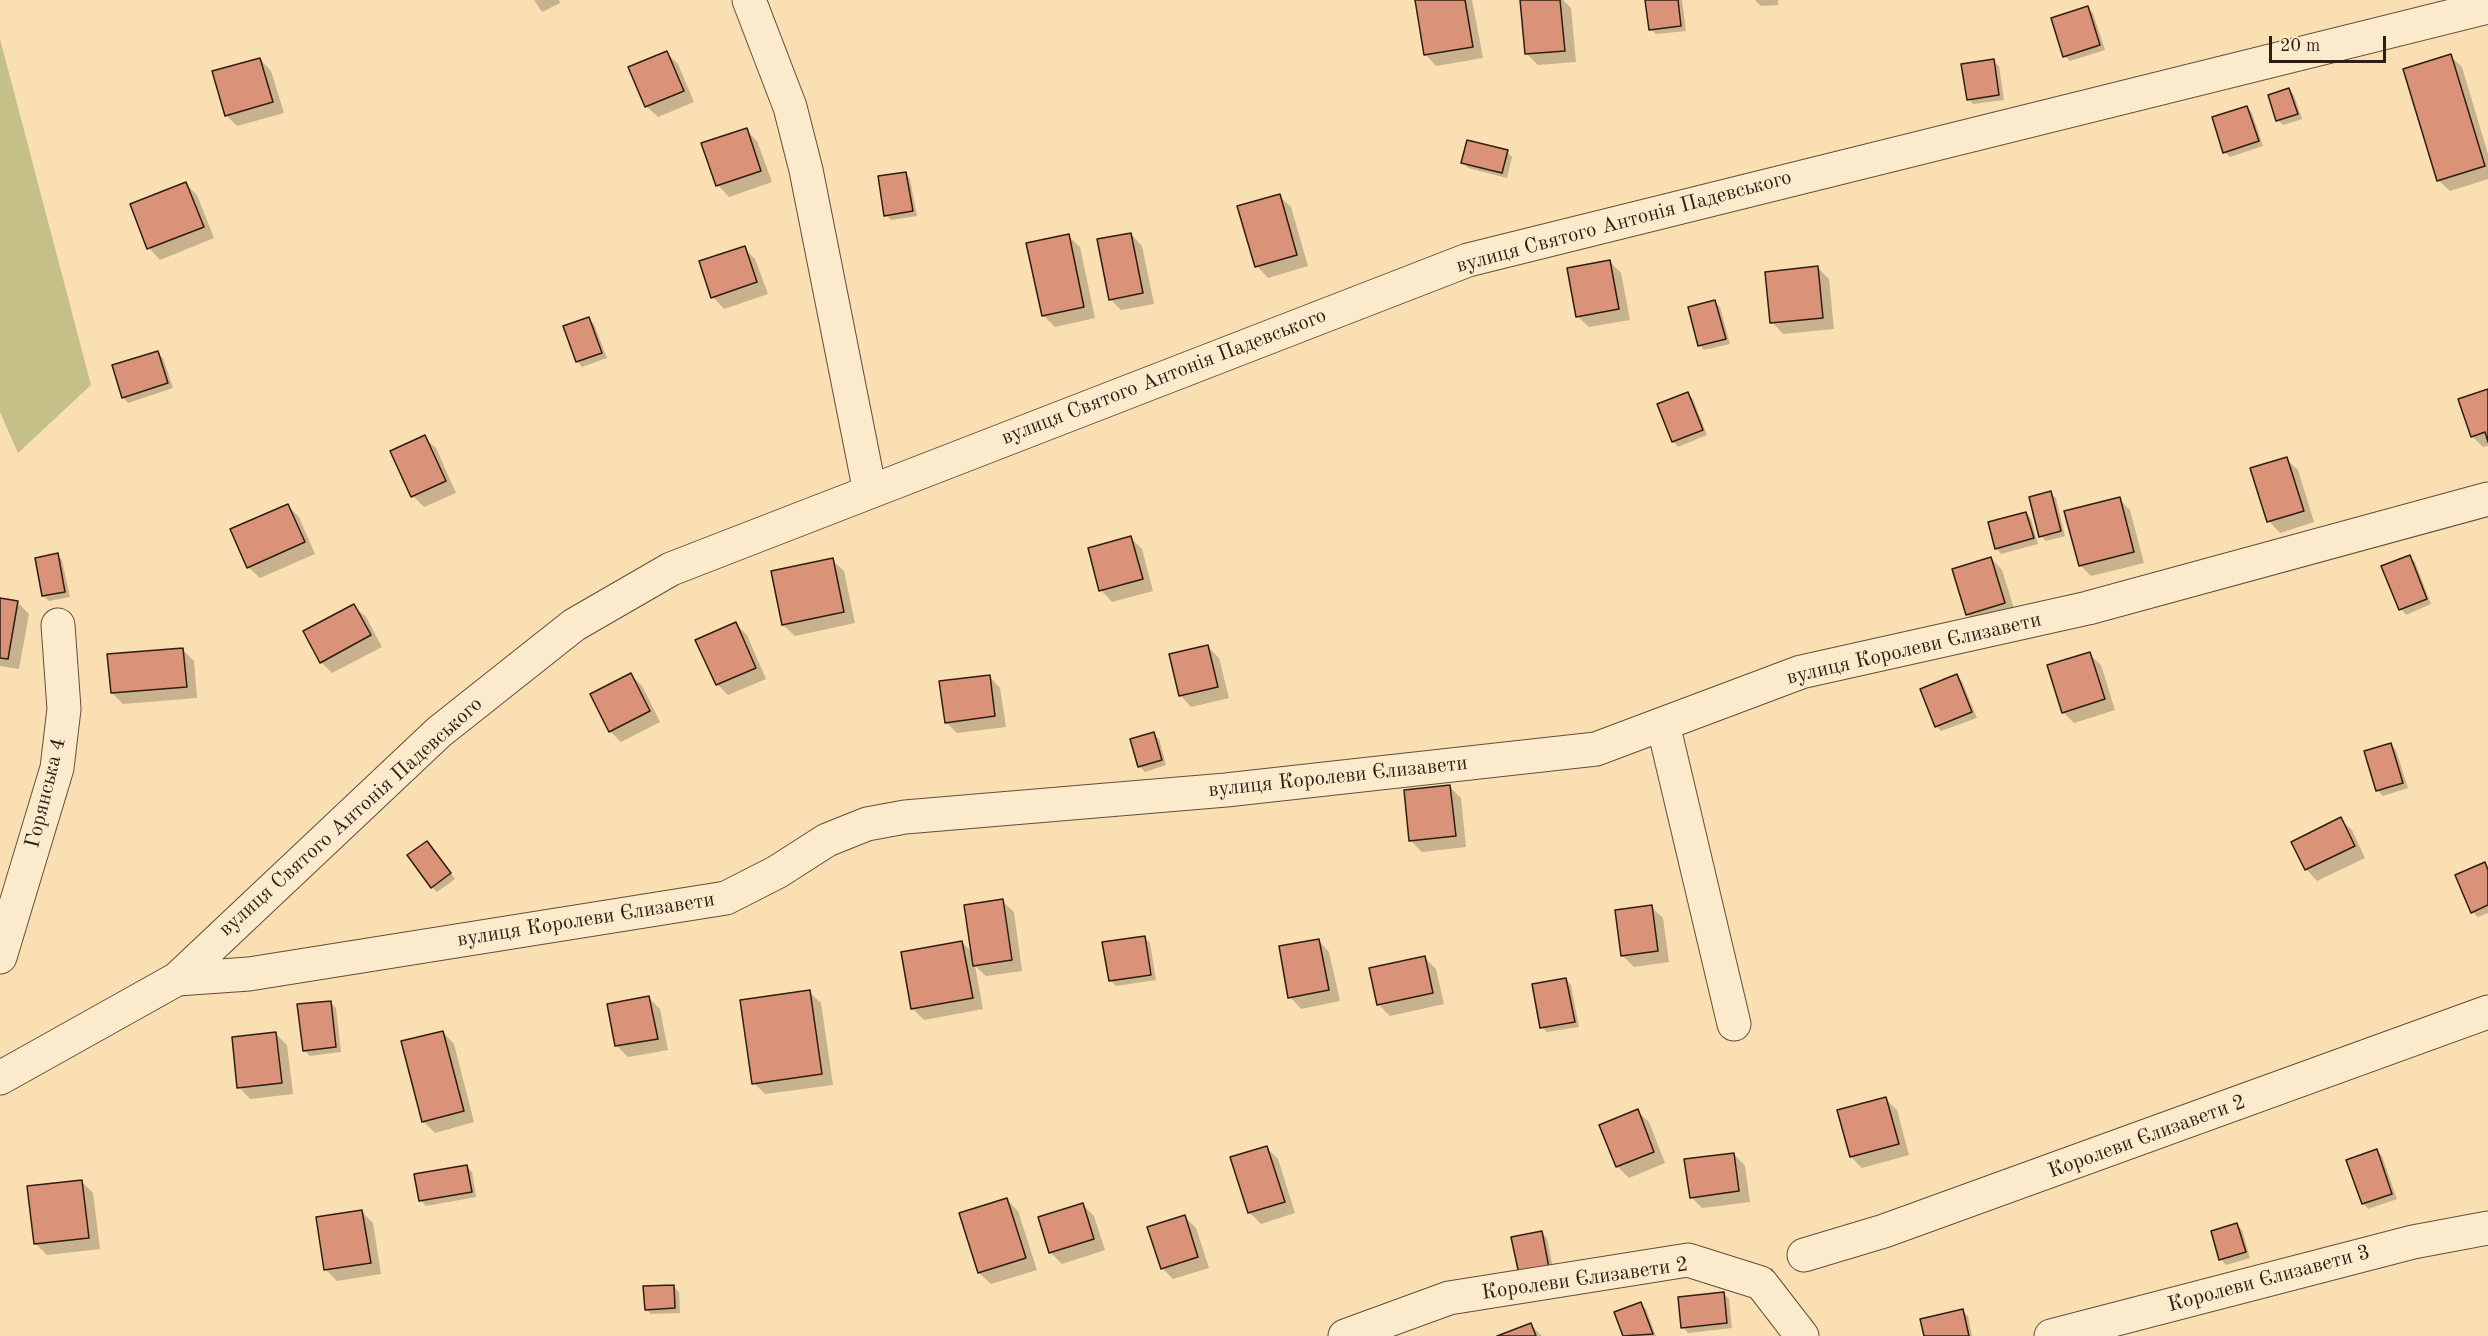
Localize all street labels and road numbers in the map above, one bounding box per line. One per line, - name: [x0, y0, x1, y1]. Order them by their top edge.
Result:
- street label: вулиця Святого Антонія Падевського: [1454, 165, 1794, 279]
- street label: вулиця Святого Антонія Падевського: [998, 303, 1330, 451]
- street label: вулиця Королеви Єлизавети: [1784, 607, 2044, 691]
- street label: вулиця Святого Антонія Падевського: [214, 692, 488, 942]
- street label: Горянська 4: [20, 735, 72, 851]
- street label: вулиця Королеви Єлизавети: [1207, 751, 1469, 803]
- street label: вулиця Королеви Єлизавети: [455, 887, 717, 953]
- street label: Королеви Єлизавети 2: [2045, 1090, 2249, 1184]
- street label: Королеви Єлизавети 3: [2165, 1240, 2373, 1318]
- street label: Королеви Єлизавети 2: [1480, 1252, 1690, 1306]

